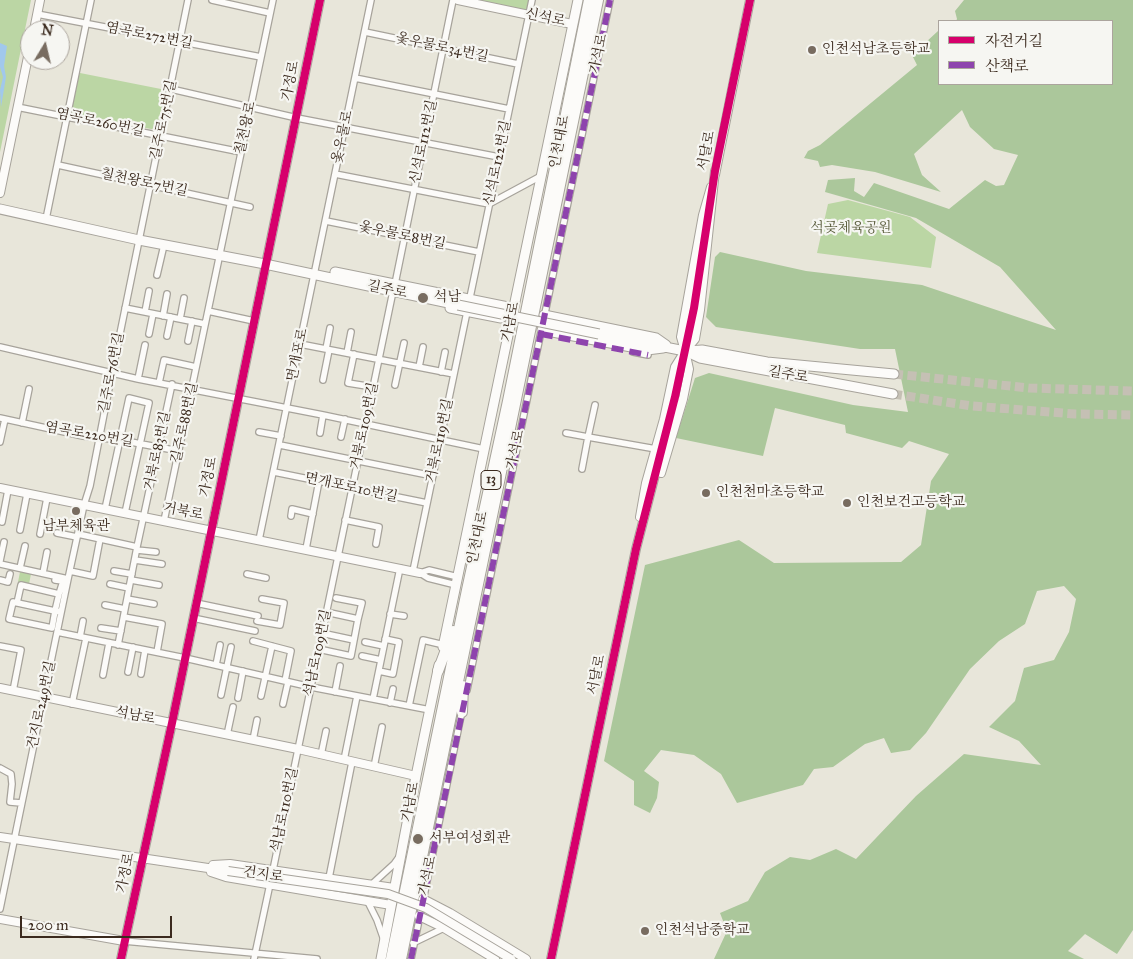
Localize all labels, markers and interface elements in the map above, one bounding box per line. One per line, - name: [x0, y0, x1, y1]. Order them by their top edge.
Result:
- street label: 신석로: [523, 6, 567, 30]
- street label: 염곡로272번길: [104, 19, 194, 53]
- north arrow: [20, 20, 70, 70]
- legend: [938, 20, 1113, 85]
- text: N: [40, 21, 54, 40]
- street label: 옻우물로34번길: [394, 30, 490, 66]
- street label: 가석로: [587, 32, 611, 76]
- text: 자전거길: [985, 32, 1043, 50]
- place label: 인천석남초등학교: [822, 42, 930, 58]
- marker: 인천석남초등학교: [806, 44, 818, 56]
- text: 산책로: [985, 57, 1028, 75]
- street label: 가정로: [279, 59, 303, 103]
- street label: 길주로75번길: [147, 78, 181, 162]
- street label: 신석로112번길: [407, 98, 441, 186]
- street label: 칠천왕로: [232, 100, 260, 156]
- street label: 염곡로260번길: [54, 105, 146, 141]
- street label: 옻우물로: [329, 109, 357, 165]
- street label: 인천대로: [547, 114, 573, 170]
- street label: 신석로122번길: [481, 119, 515, 207]
- street label: 서달로: [695, 129, 719, 173]
- street label: 칠천왕로7번길: [99, 166, 189, 200]
- street label: 옻우물로8번길: [357, 219, 447, 253]
- park label: 석곶체육공원: [810, 221, 892, 237]
- street label: 길주로: [365, 278, 409, 302]
- place label: 석남: [434, 290, 461, 306]
- marker: 석남: [416, 291, 430, 305]
- street label: 가남로: [499, 300, 523, 344]
- street label: 면개포로: [284, 327, 312, 383]
- street label: 길주로76번길: [96, 331, 128, 415]
- street label: 길주로: [767, 363, 809, 387]
- street label: 길주로88번길: [168, 381, 202, 465]
- street label: 거북로109번길: [348, 381, 382, 471]
- street label: 거북로119번길: [423, 397, 457, 485]
- street label: 거북로83번길: [141, 410, 175, 492]
- street label: 염곡로220번길: [43, 419, 135, 451]
- street label: 가석로: [504, 428, 528, 472]
- street label: 가정로: [197, 455, 221, 499]
- street label: 면개포로10번길: [303, 470, 399, 506]
- road number: 13: [481, 470, 501, 490]
- place label: 인천천마초등학교: [716, 485, 824, 501]
- marker: 인천천마초등학교: [700, 487, 712, 499]
- place label: 인천보건고등학교: [857, 495, 965, 511]
- marker: 인천보건고등학교: [841, 497, 853, 509]
- street label: 거북로: [161, 500, 205, 524]
- marker: 남부체육관: [70, 505, 82, 517]
- street label: 인천대로: [464, 510, 492, 566]
- place label: 남부체육관: [42, 519, 110, 535]
- street label: 석남로109번길: [301, 608, 335, 698]
- street label: 서달로: [585, 653, 609, 697]
- street label: 건지로249번길: [24, 659, 60, 751]
- street label: 석남로: [113, 704, 157, 728]
- street label: 석남로110번길: [268, 766, 302, 854]
- street label: 가남로: [399, 780, 423, 824]
- place label: 서부여성회관: [429, 831, 510, 847]
- marker: 서부여성회관: [411, 832, 425, 846]
- street label: 가정로: [114, 851, 138, 895]
- street label: 가석로: [416, 854, 440, 898]
- street label: 건지로: [242, 864, 284, 886]
- scale bar: [22, 906, 175, 938]
- text: 200 m: [28, 916, 69, 934]
- place label: 인천석남중학교: [655, 923, 750, 939]
- marker: 인천석남중학교: [639, 925, 651, 937]

